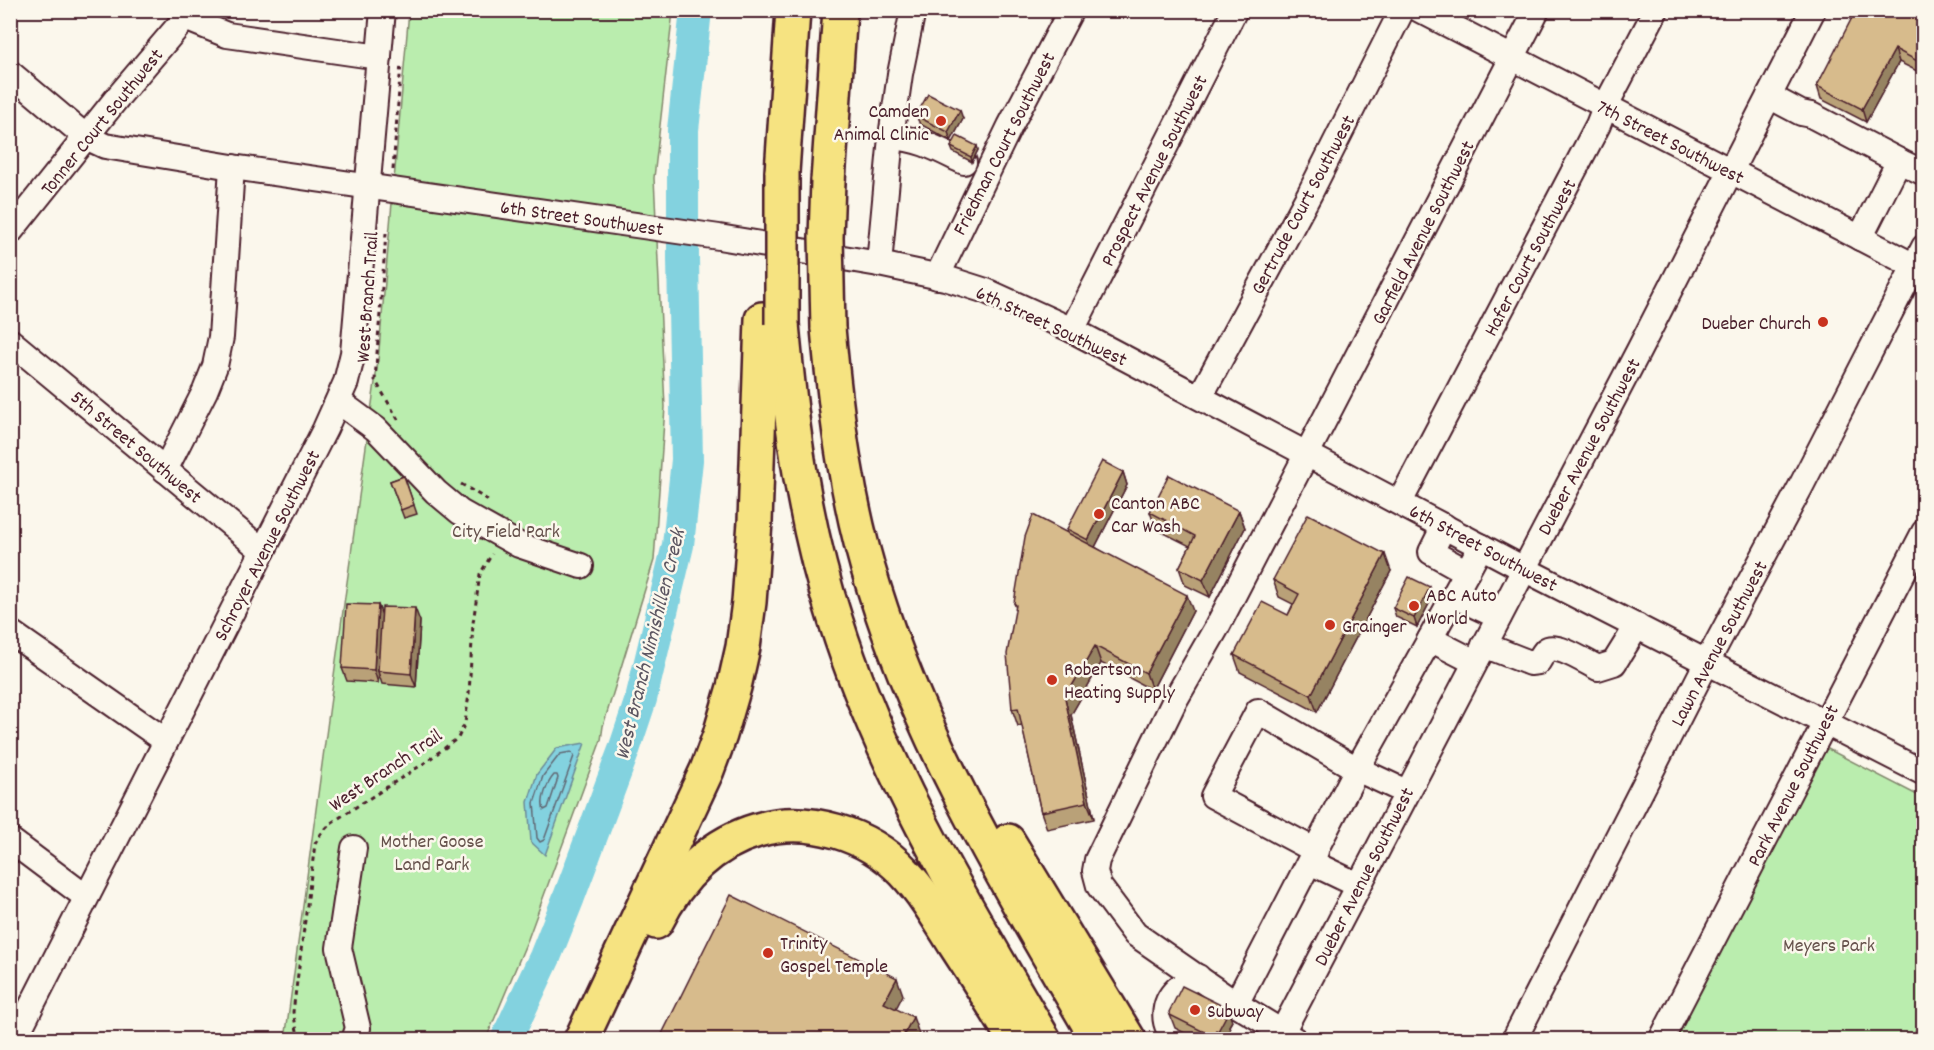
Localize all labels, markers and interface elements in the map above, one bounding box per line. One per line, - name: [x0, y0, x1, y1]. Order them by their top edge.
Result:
- street label: Tonner Court Southwest: [35, 44, 171, 202]
- street label: Friedman Court Southwest: [947, 48, 1064, 241]
- street label: Prospect Avenue Southwest: [1095, 71, 1216, 272]
- street label: 7th Street Southwest: [1591, 94, 1748, 193]
- place label: Camden Animal Clinic: [833, 99, 929, 150]
- street label: Gertrude Court Southwest: [1245, 111, 1364, 300]
- marker: Camden Animal Clinic: [934, 114, 948, 128]
- street label: Garfield Avenue Southwest: [1366, 136, 1483, 330]
- street label: Hafer Court Southwest: [1478, 175, 1585, 342]
- street label: 6th Street Southwest: [498, 195, 665, 245]
- street label: West Branch Trail: [350, 231, 388, 364]
- street label: 6th Street Southwest: [970, 280, 1131, 375]
- place label: Dueber Church: [1702, 311, 1811, 339]
- marker: Dueber Church: [1816, 315, 1830, 329]
- street label: Dueber Avenue Southwest: [1532, 354, 1649, 541]
- street label: 5th Street Southwest: [63, 385, 207, 512]
- street label: Schroyer Avenue Southwest: [208, 446, 329, 647]
- place label: Canton ABC Car Wash: [1111, 491, 1200, 542]
- street label: 6th Street Southwest: [1403, 499, 1562, 601]
- marker: Canton ABC Car Wash: [1092, 507, 1106, 521]
- park label: City Field Park: [452, 519, 560, 547]
- water label: West Branch Nimishillen Creek: [609, 524, 696, 763]
- street label: Lawn Avenue Southwest: [1665, 557, 1776, 732]
- place label: ABC Auto World: [1426, 583, 1497, 634]
- marker: ABC Auto World: [1407, 599, 1421, 613]
- place label: Grainger: [1342, 614, 1407, 642]
- marker: Grainger: [1323, 618, 1337, 632]
- place label: Robertson Heating Supply: [1064, 657, 1176, 708]
- marker: Robertson Heating Supply: [1045, 673, 1059, 687]
- street label: Park Avenue Southwest: [1742, 701, 1848, 872]
- street label: West Branch Trail: [324, 723, 449, 820]
- street label: Dueber Avenue Southwest: [1309, 783, 1423, 971]
- park label: Mother Goose Land Park: [380, 829, 484, 880]
- place label: Trinity Gospel Temple: [780, 931, 888, 982]
- park label: Meyers Park: [1783, 933, 1875, 961]
- marker: Trinity Gospel Temple: [761, 946, 775, 960]
- place label: Subway: [1207, 999, 1264, 1027]
- marker: Subway: [1188, 1003, 1202, 1017]

